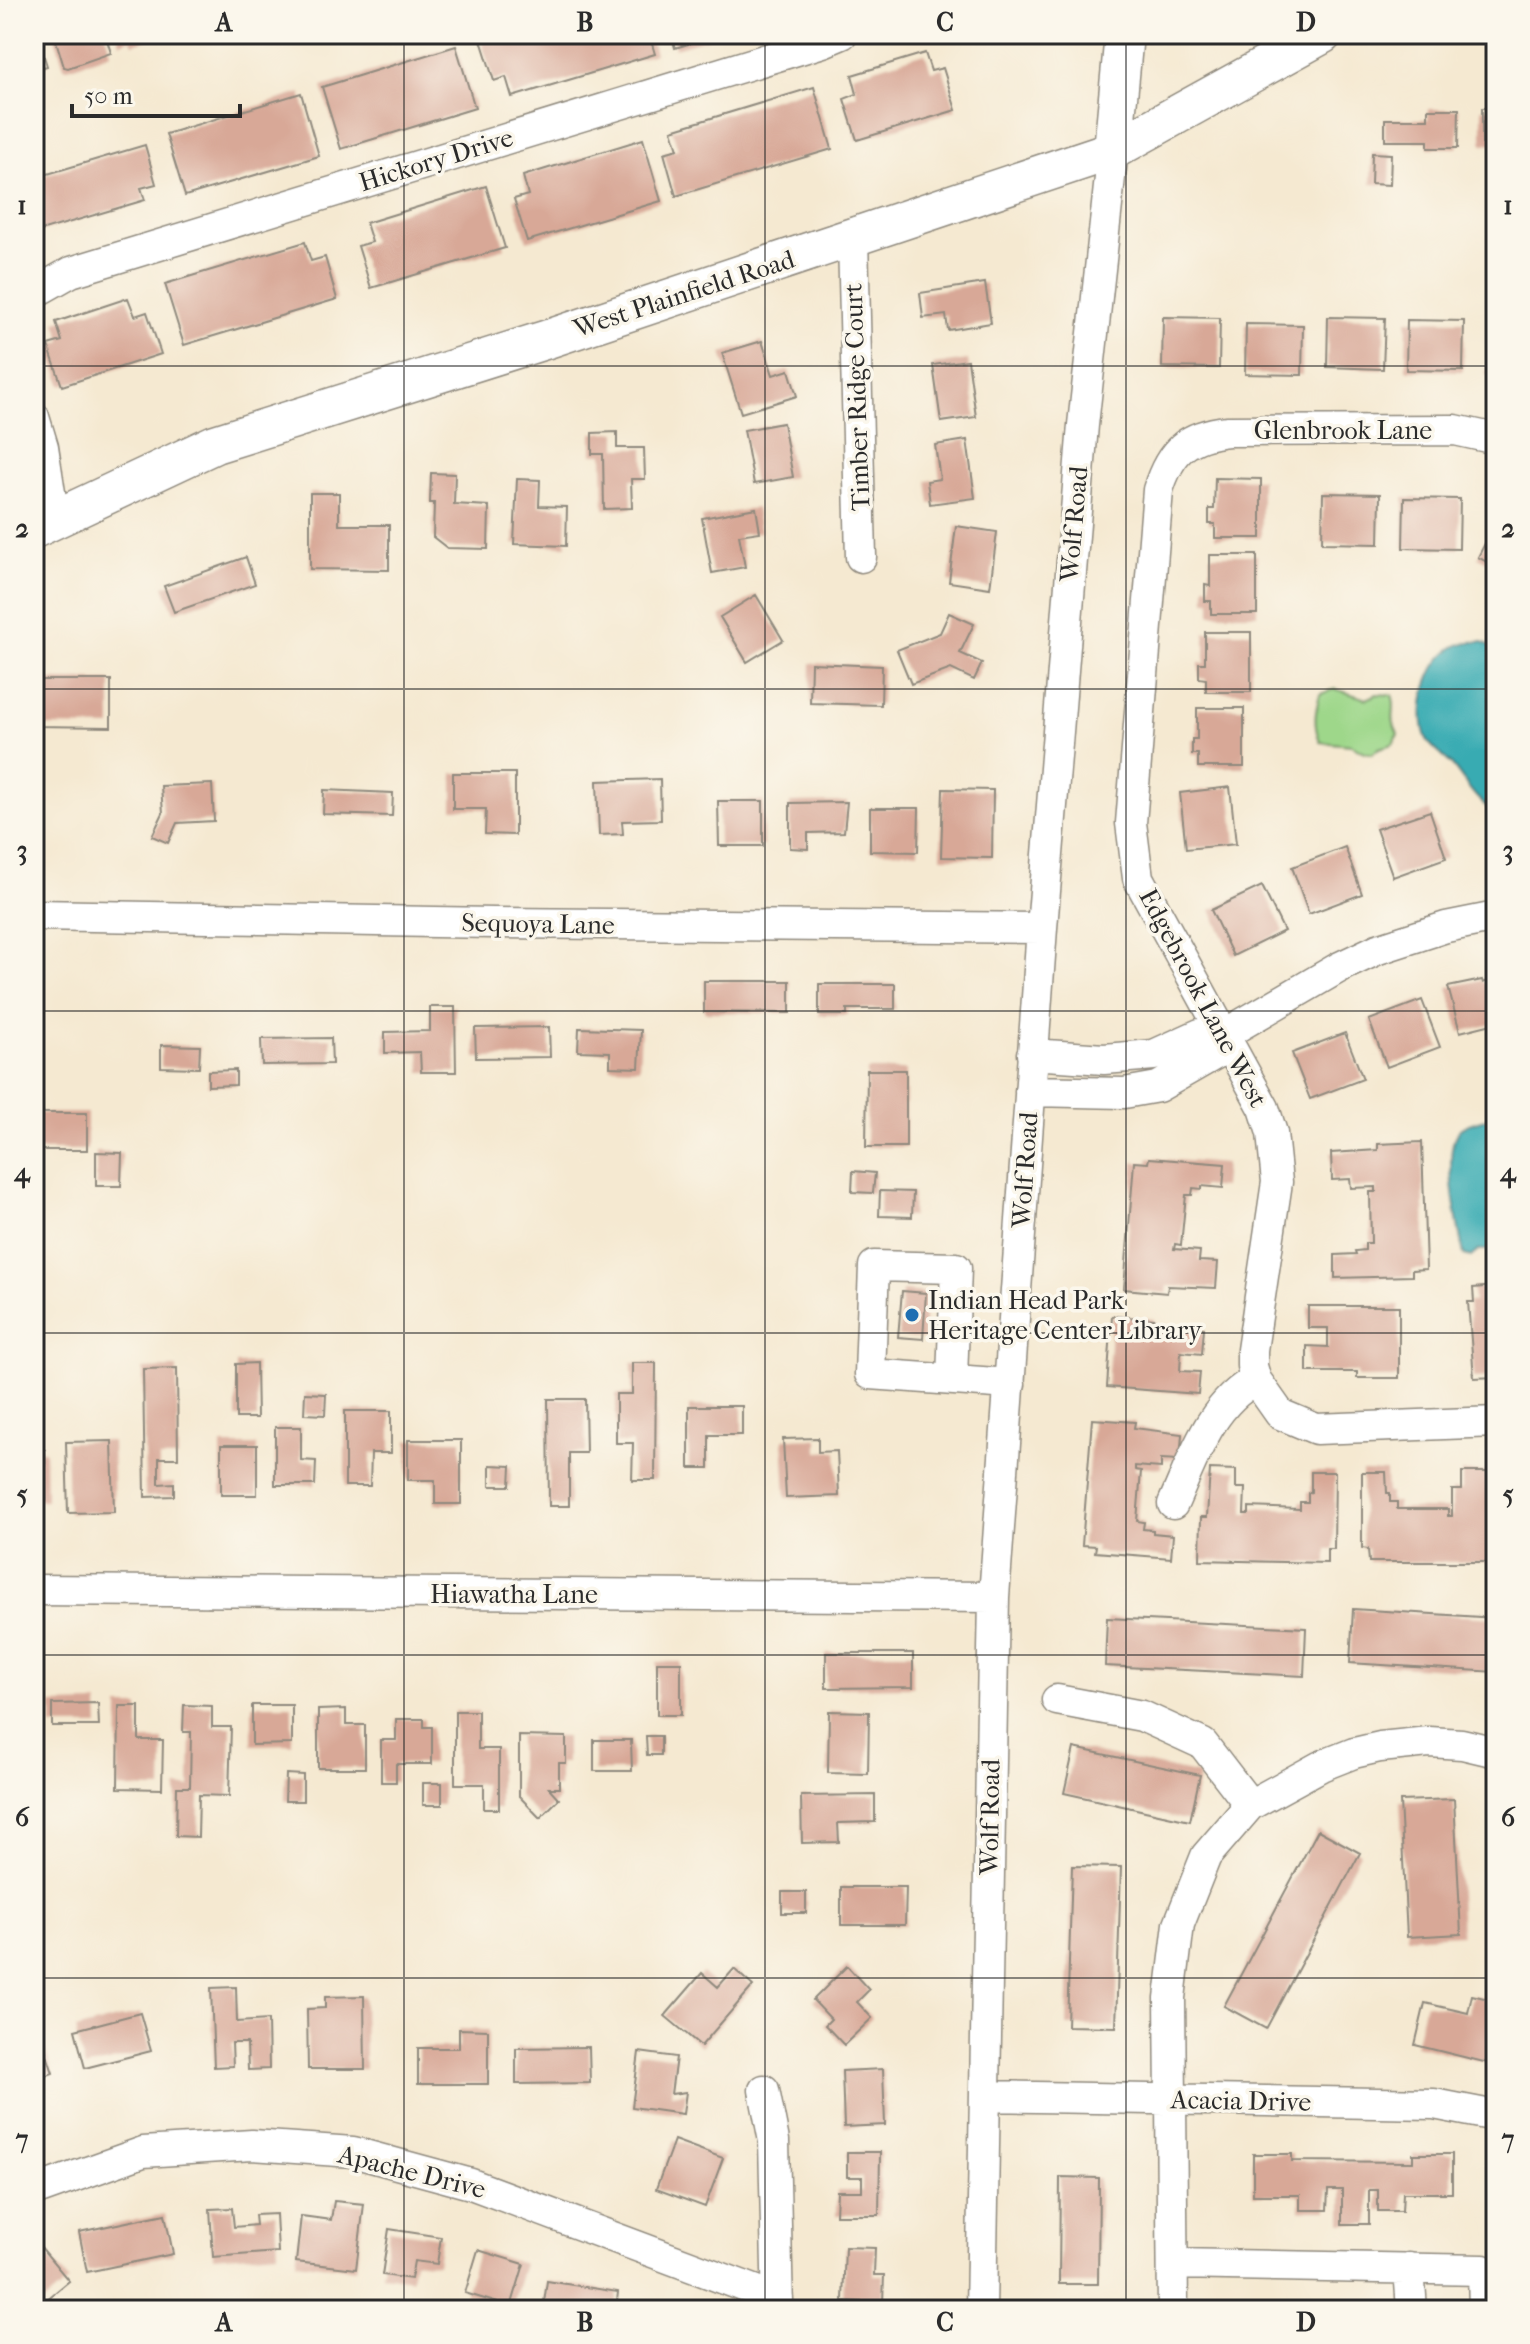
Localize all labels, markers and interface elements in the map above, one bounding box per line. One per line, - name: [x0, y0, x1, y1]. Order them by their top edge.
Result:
- text: A: [214, 7, 234, 38]
- text: B: [577, 7, 594, 38]
- text: C: [936, 7, 954, 38]
- text: D: [1296, 7, 1316, 38]
- scale bar: [72, 68, 240, 118]
- text: 50 m: [84, 82, 133, 110]
- street label: Hickory Drive: [355, 122, 517, 198]
- text: 1: [17, 190, 27, 221]
- text: 1: [1503, 190, 1513, 221]
- street label: West Plainfield Road: [569, 243, 799, 345]
- street label: Timber Ridge Court: [838, 282, 876, 511]
- street label: Glenbrook Lane: [1254, 415, 1432, 446]
- street label: Wolf Road: [1053, 464, 1095, 584]
- text: 2: [15, 513, 29, 544]
- text: 2: [1501, 513, 1515, 544]
- text: 3: [17, 835, 27, 866]
- text: 3: [1503, 835, 1513, 866]
- street label: Edgebrook Lane West: [1132, 883, 1274, 1113]
- street label: Sequoya Lane: [461, 907, 615, 941]
- street label: Wolf Road: [1005, 1110, 1045, 1230]
- text: 4: [13, 1157, 31, 1189]
- text: 4: [1499, 1157, 1517, 1189]
- place label: Indian Head Park Heritage Center Library: [928, 1285, 1203, 1346]
- marker: Indian Head Park Heritage Center Library: [903, 1306, 921, 1324]
- text: 5: [16, 1479, 28, 1510]
- text: 5: [1502, 1479, 1514, 1510]
- street label: Hiawatha Lane: [430, 1579, 598, 1610]
- street label: Wolf Road: [973, 1758, 1007, 1876]
- text: 6: [15, 1802, 30, 1833]
- text: 6: [1501, 1802, 1516, 1833]
- street label: Acacia Drive: [1169, 2084, 1312, 2118]
- text: 7: [15, 2124, 29, 2155]
- text: 7: [1501, 2124, 1515, 2155]
- street label: Apache Drive: [334, 2138, 489, 2205]
- text: A: [214, 2307, 234, 2338]
- text: B: [577, 2307, 594, 2338]
- text: C: [936, 2307, 954, 2338]
- text: D: [1296, 2307, 1316, 2338]

